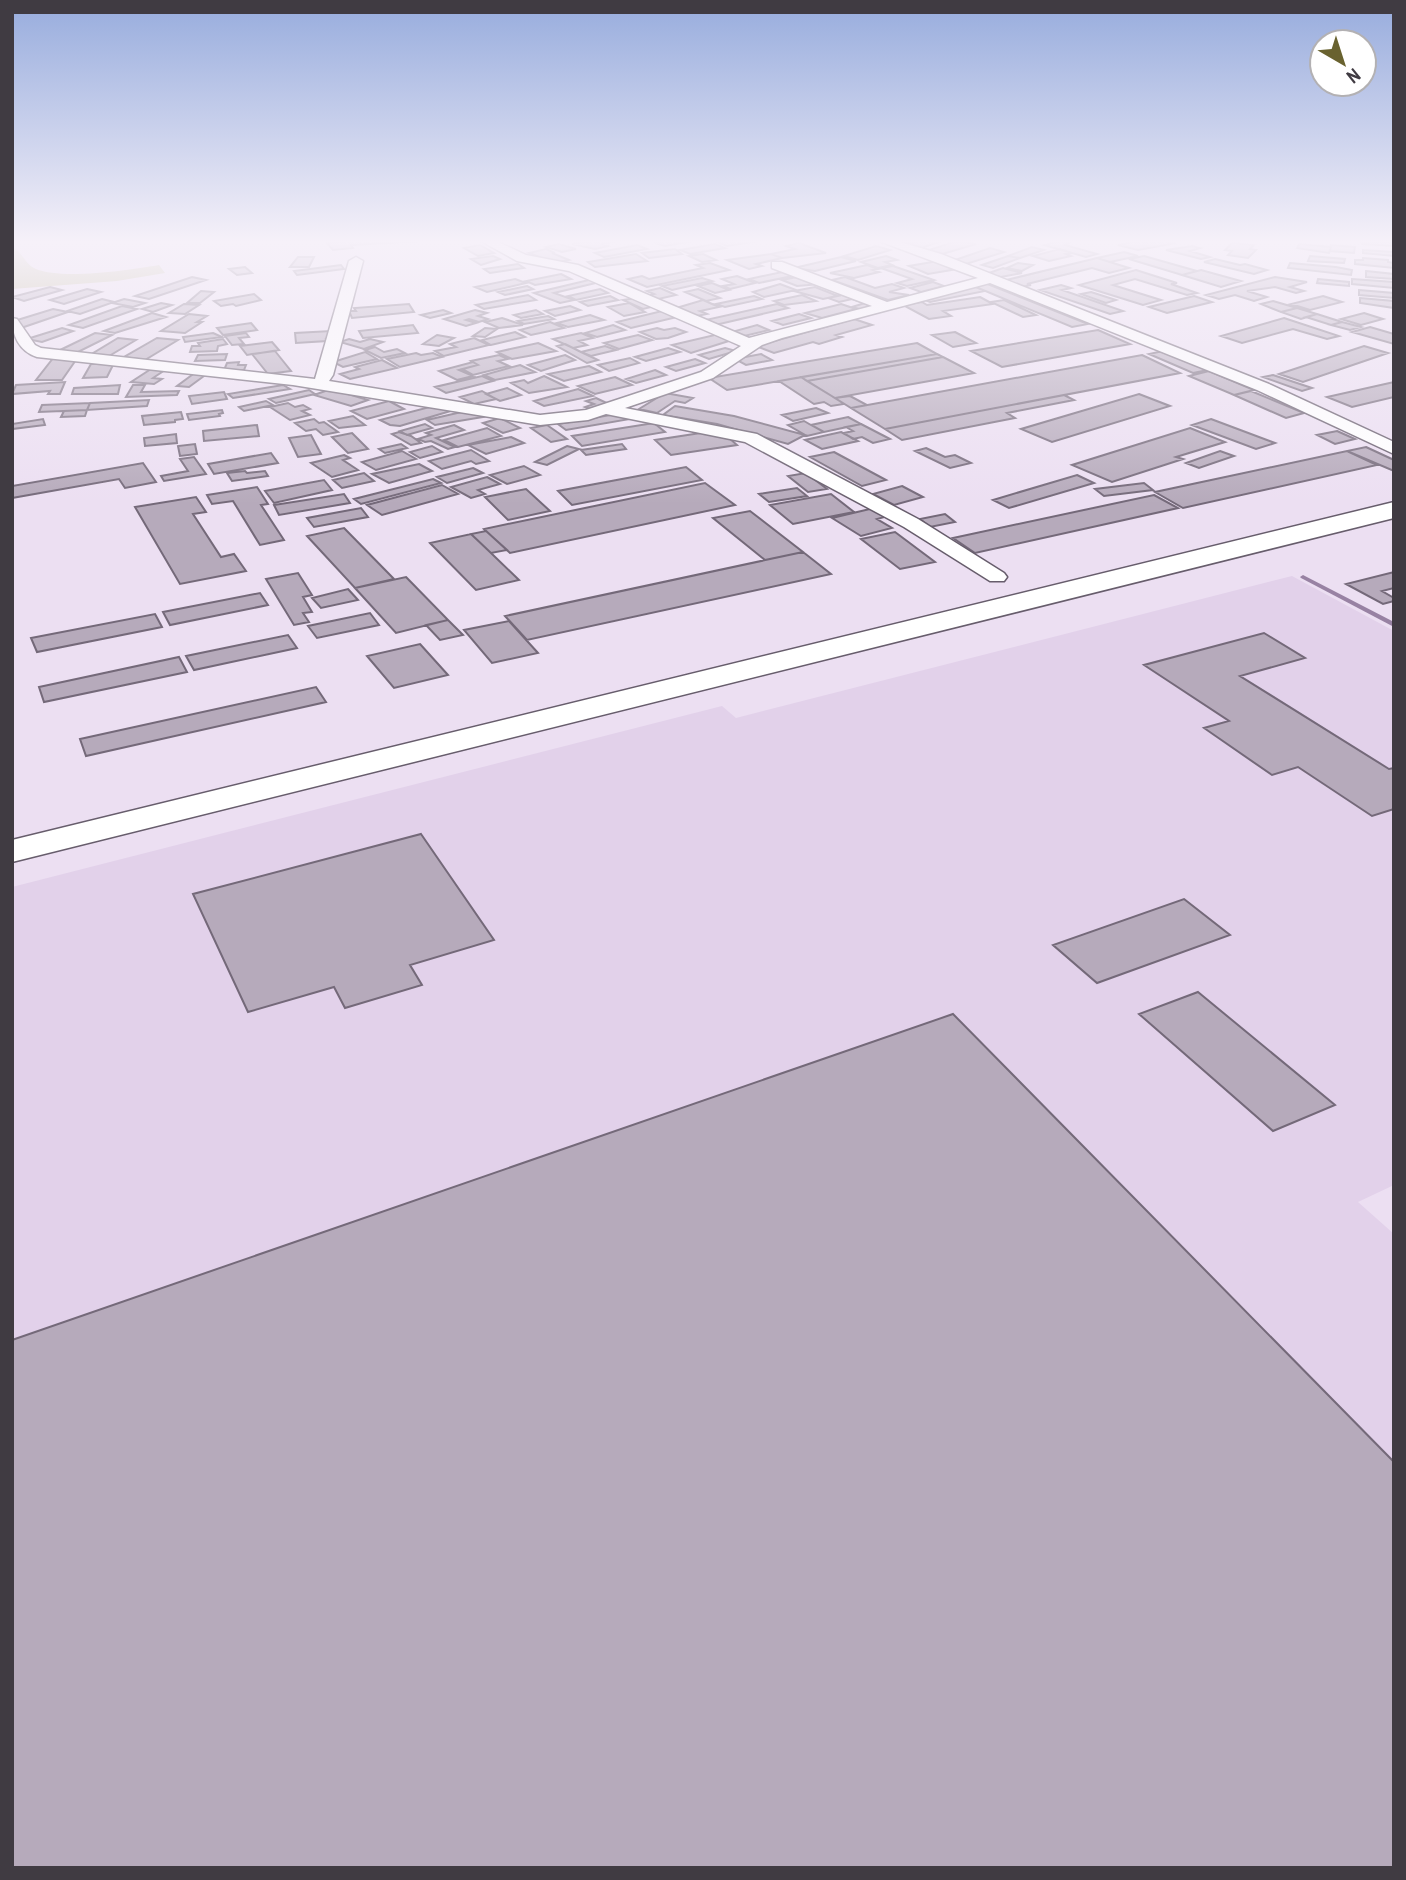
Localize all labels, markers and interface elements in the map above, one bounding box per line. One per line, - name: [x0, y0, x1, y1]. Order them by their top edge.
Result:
- north arrow: [1308, 28, 1378, 98]
- text: N: [1341, 63, 1366, 90]

